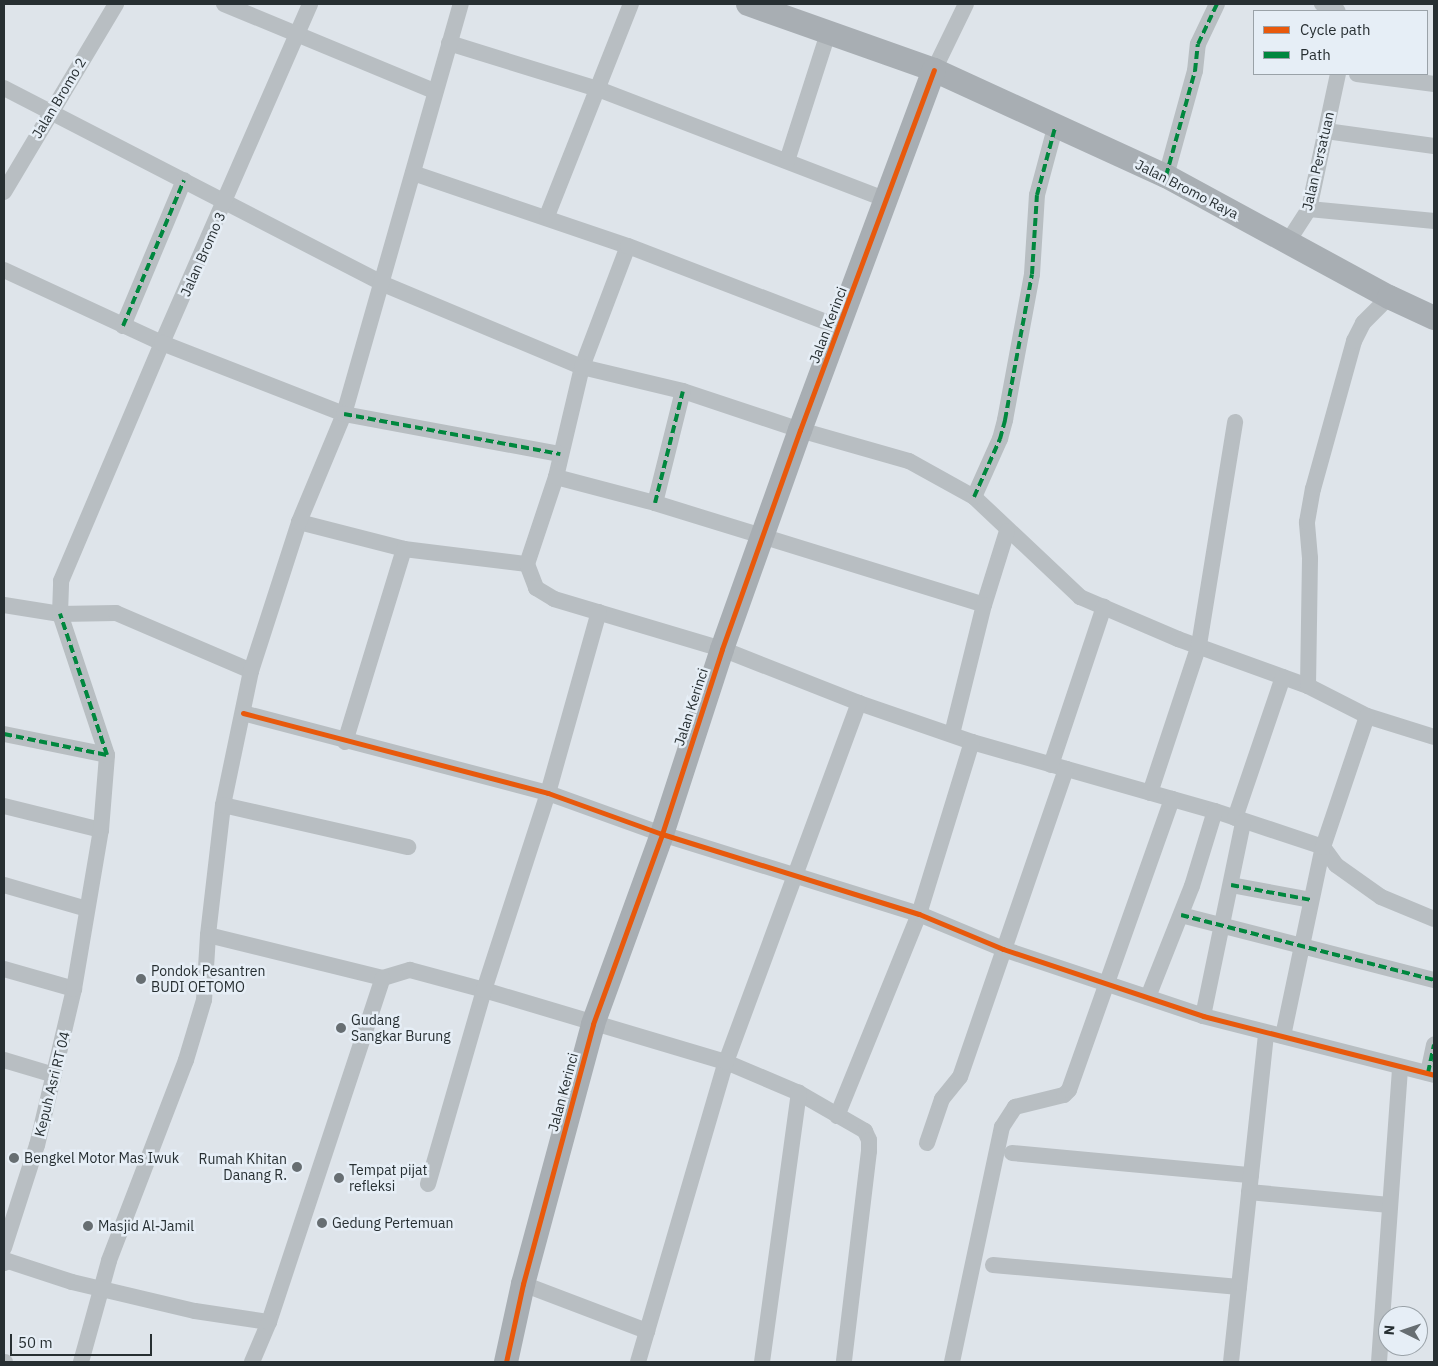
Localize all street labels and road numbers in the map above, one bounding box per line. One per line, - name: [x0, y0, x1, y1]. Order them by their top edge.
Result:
- street label: Jalan Bromo 2: [28, 55, 90, 141]
- street label: Jalan Persatuan: [1298, 110, 1338, 212]
- street label: Jalan Bromo Raya: [1133, 156, 1241, 222]
- street label: Jalan Bromo 3: [177, 209, 229, 299]
- street label: Jalan Kerinci: [806, 284, 850, 366]
- street label: Jalan Kerinci: [671, 666, 711, 748]
- street label: Kepuh Asri RT 04: [31, 1030, 73, 1138]
- street label: Jalan Kerinci: [544, 1051, 582, 1133]

